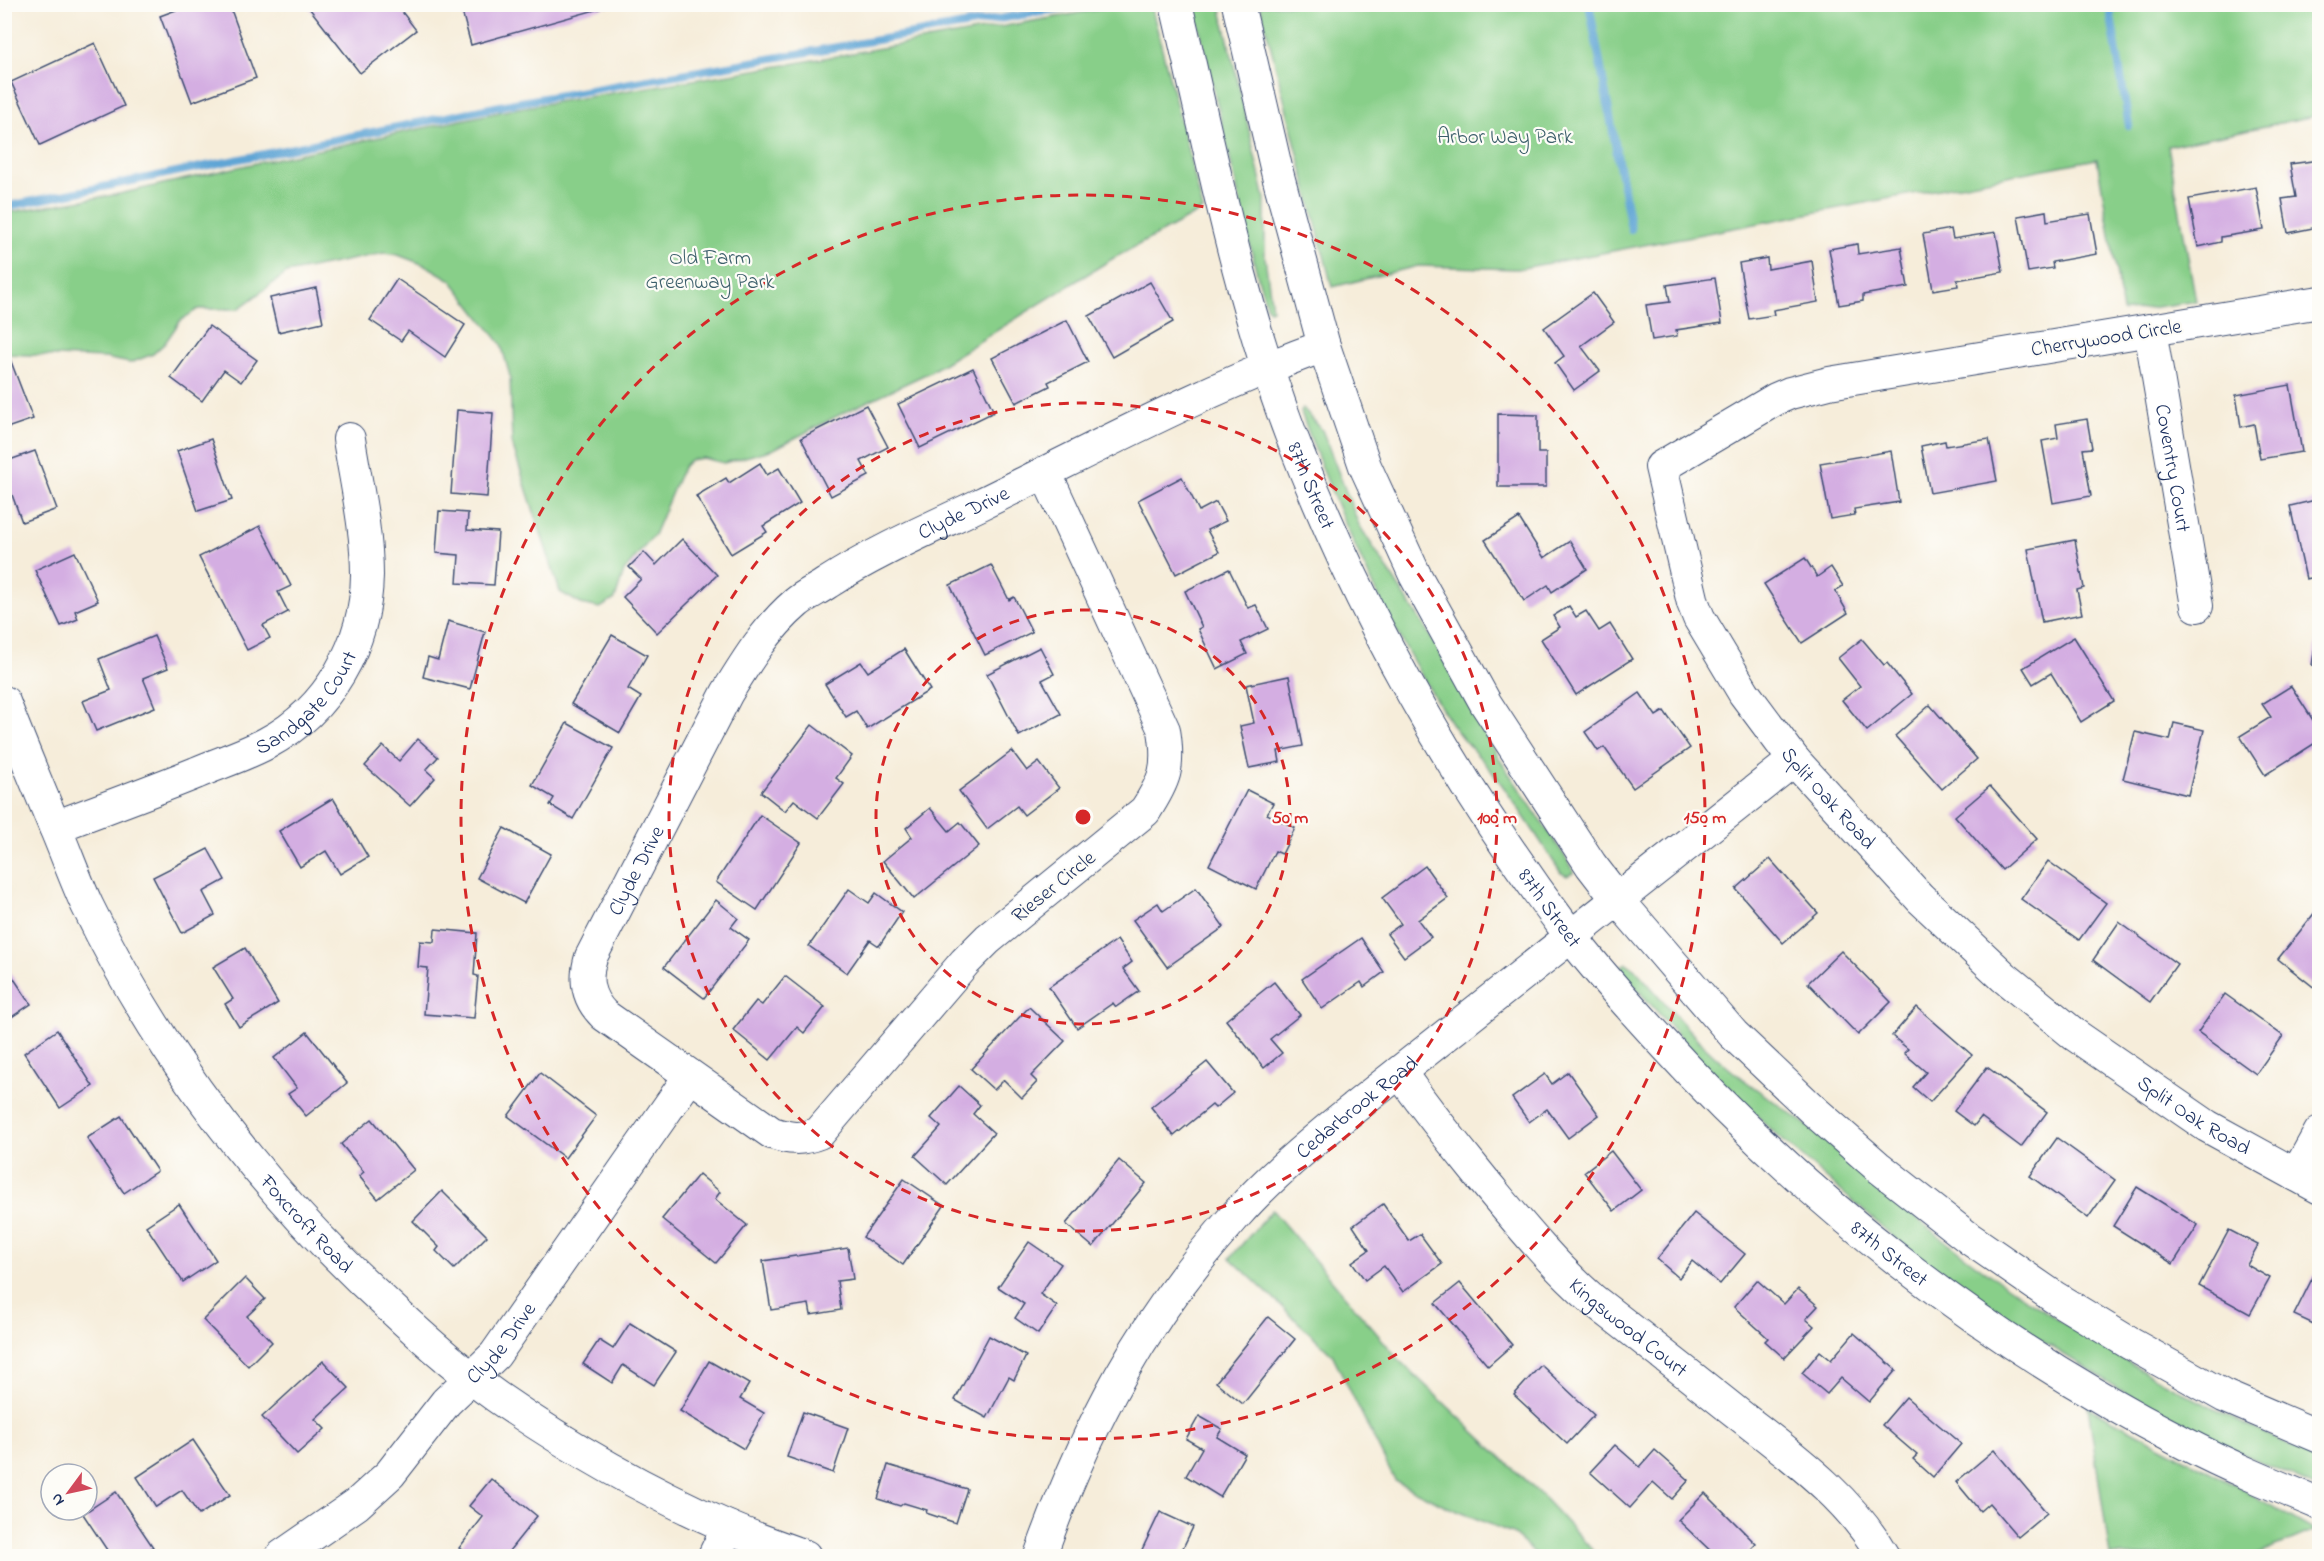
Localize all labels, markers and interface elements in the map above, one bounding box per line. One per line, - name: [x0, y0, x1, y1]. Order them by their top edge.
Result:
- park label: Arbor Way Park: [1437, 123, 1574, 155]
- park label: Old Farm Greenway Park: [646, 244, 775, 300]
- street label: Cherrywood Circle: [2029, 312, 2185, 368]
- street label: Coventry Court: [2146, 402, 2197, 535]
- street label: 87th Street: [1278, 438, 1341, 535]
- street label: Clyde Drive: [914, 479, 1015, 549]
- street label: Sandgate Court: [251, 647, 366, 764]
- street label: Split Oak Road: [1772, 742, 1882, 857]
- text: 50 m: [1272, 806, 1308, 832]
- text: 100 m: [1477, 806, 1517, 832]
- text: 150 m: [1684, 806, 1726, 832]
- centre of rings: [1073, 807, 1093, 827]
- street label: Clyde Drive: [602, 821, 673, 922]
- street label: Rieser Circle: [1006, 844, 1103, 931]
- street label: 87th Street: [1509, 863, 1588, 955]
- street label: Cedarbrook Road: [1290, 1050, 1425, 1167]
- street label: Split Oak Road: [2130, 1069, 2255, 1164]
- street label: Foxcroft Road: [251, 1168, 359, 1281]
- street label: 87th Street: [1843, 1215, 1934, 1295]
- street label: Kingswood Court: [1561, 1272, 1693, 1386]
- street label: Clyde Drive: [460, 1296, 545, 1392]
- north arrow: [39, 1462, 99, 1522]
- text: N: [45, 1488, 71, 1510]

